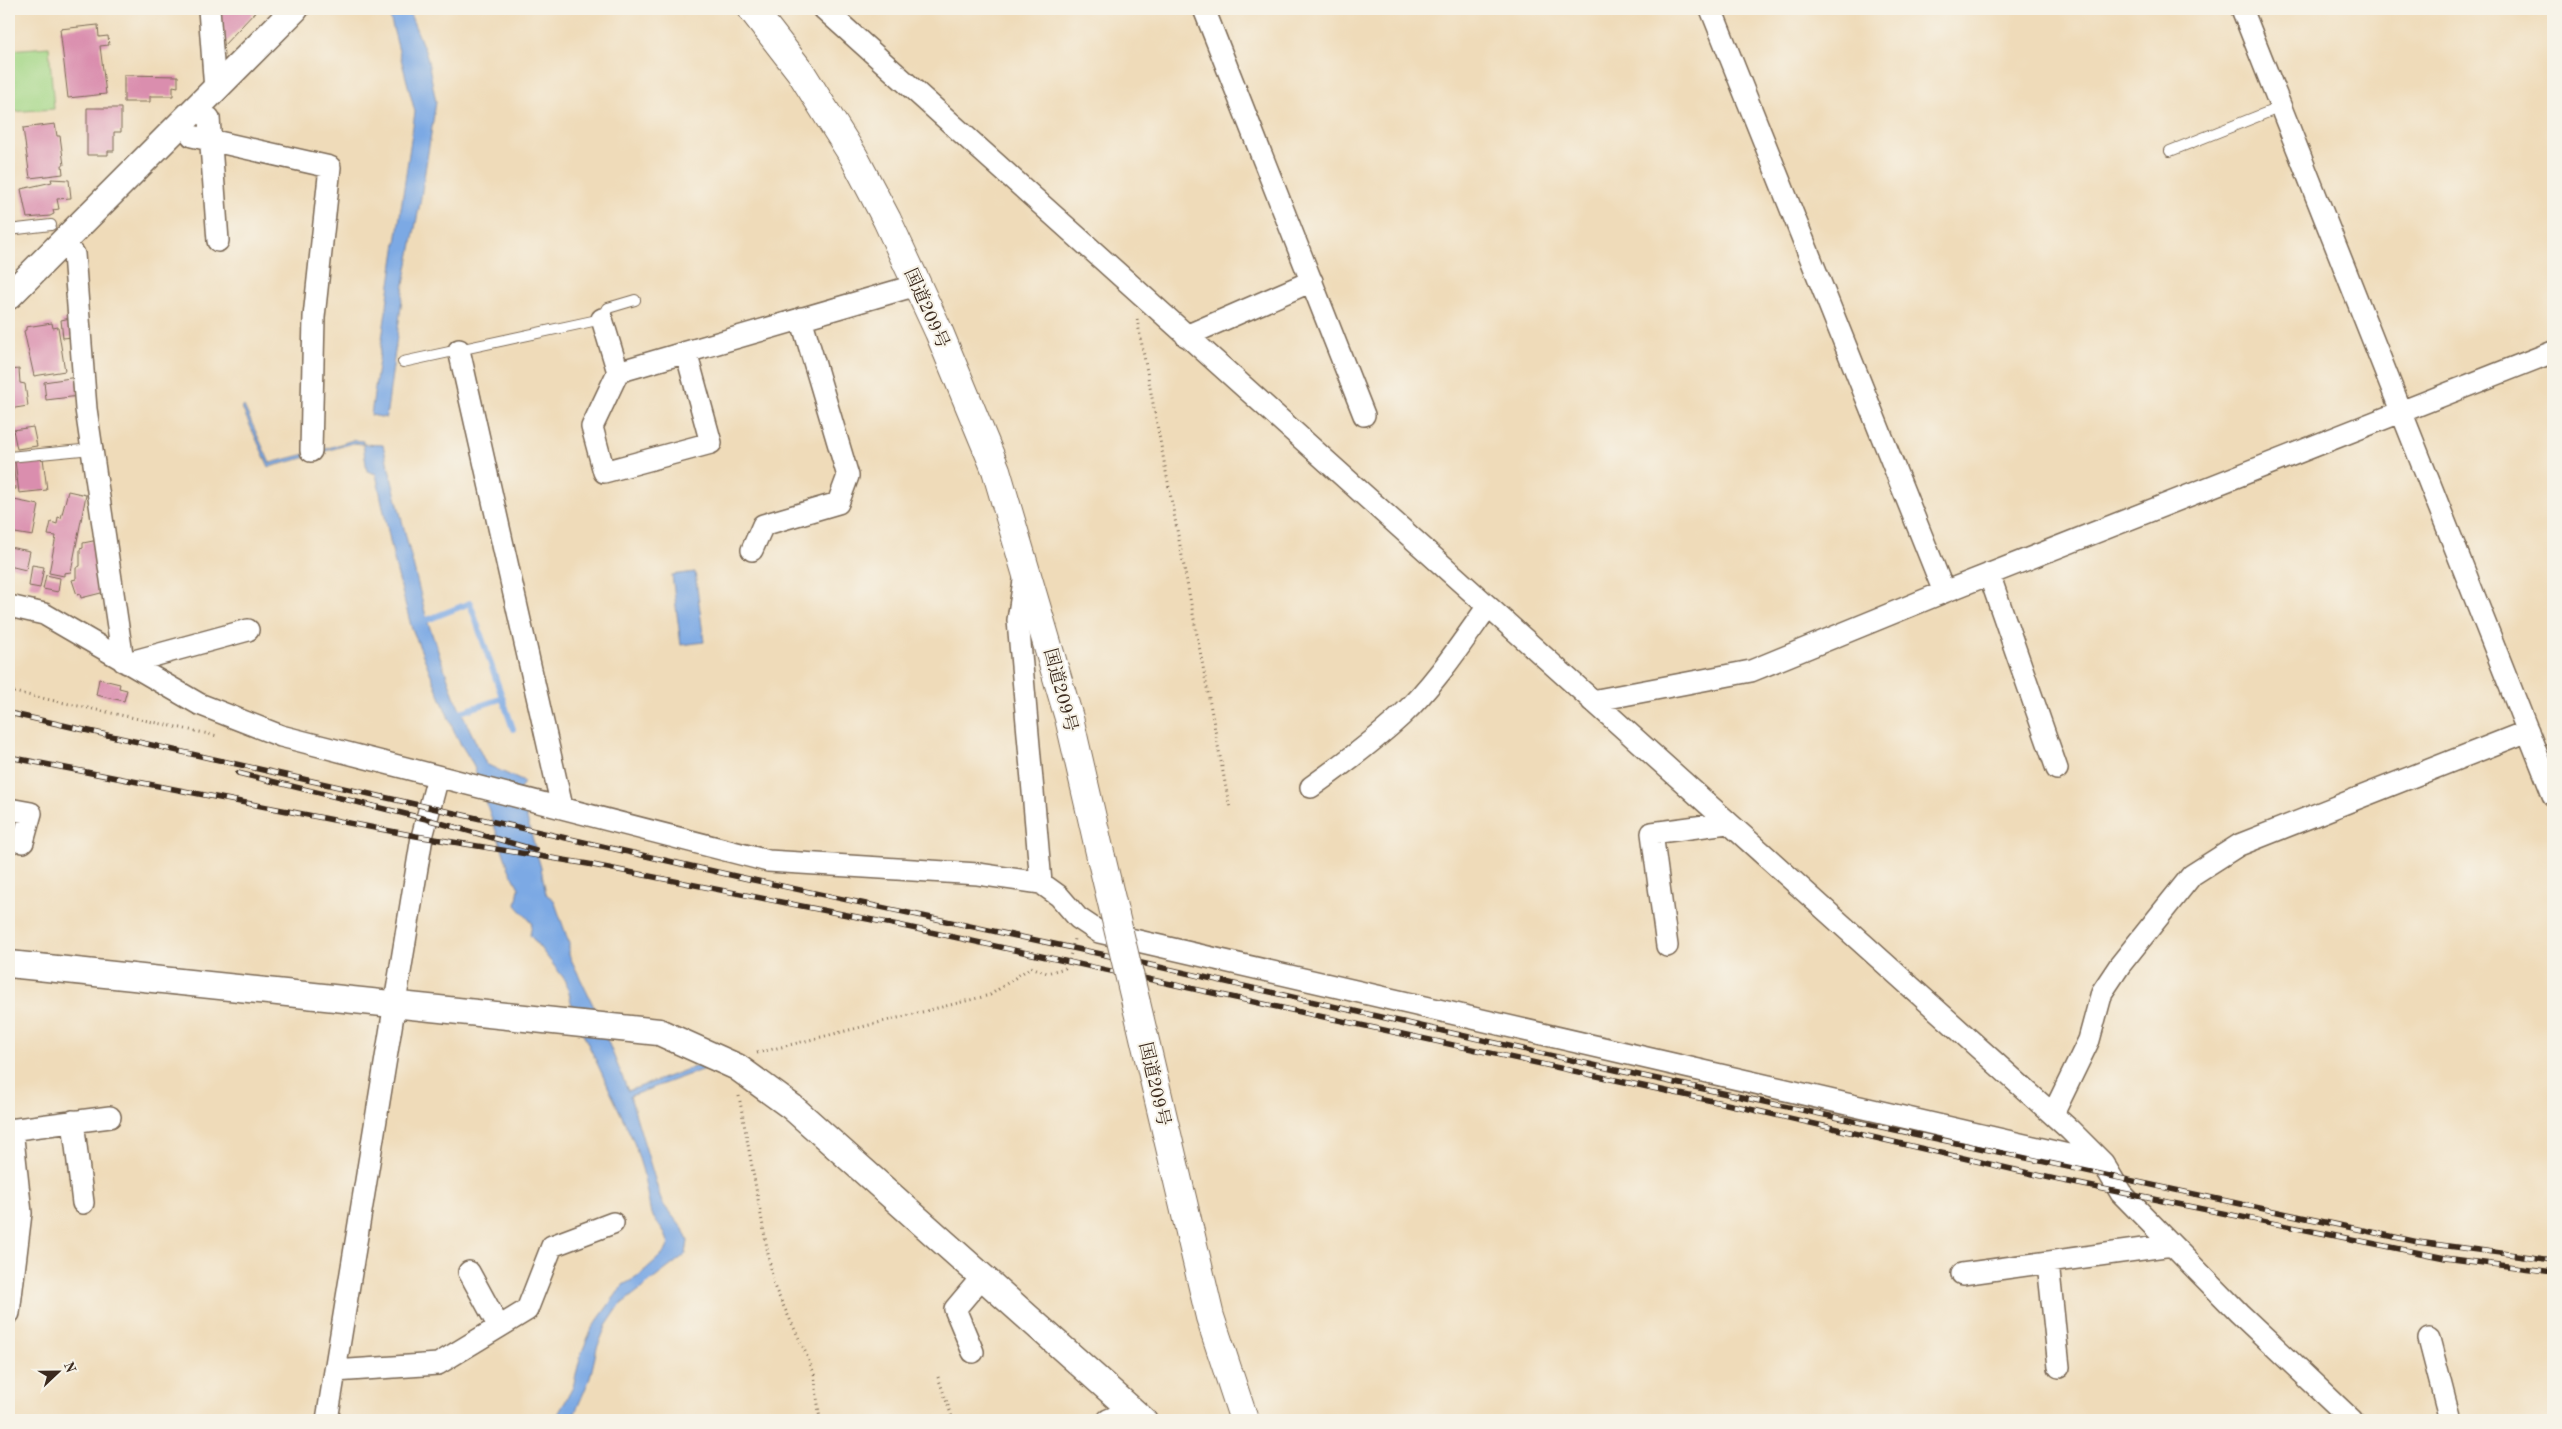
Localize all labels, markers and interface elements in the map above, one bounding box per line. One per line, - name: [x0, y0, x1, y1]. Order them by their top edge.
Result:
- street label: 国道209号: [901, 265, 953, 351]
- street label: 国道209号: [1040, 646, 1082, 734]
- street label: 国道209号: [1136, 1040, 1174, 1128]
- north arrow: [32, 1346, 82, 1396]
- text: N: [61, 1360, 78, 1375]

